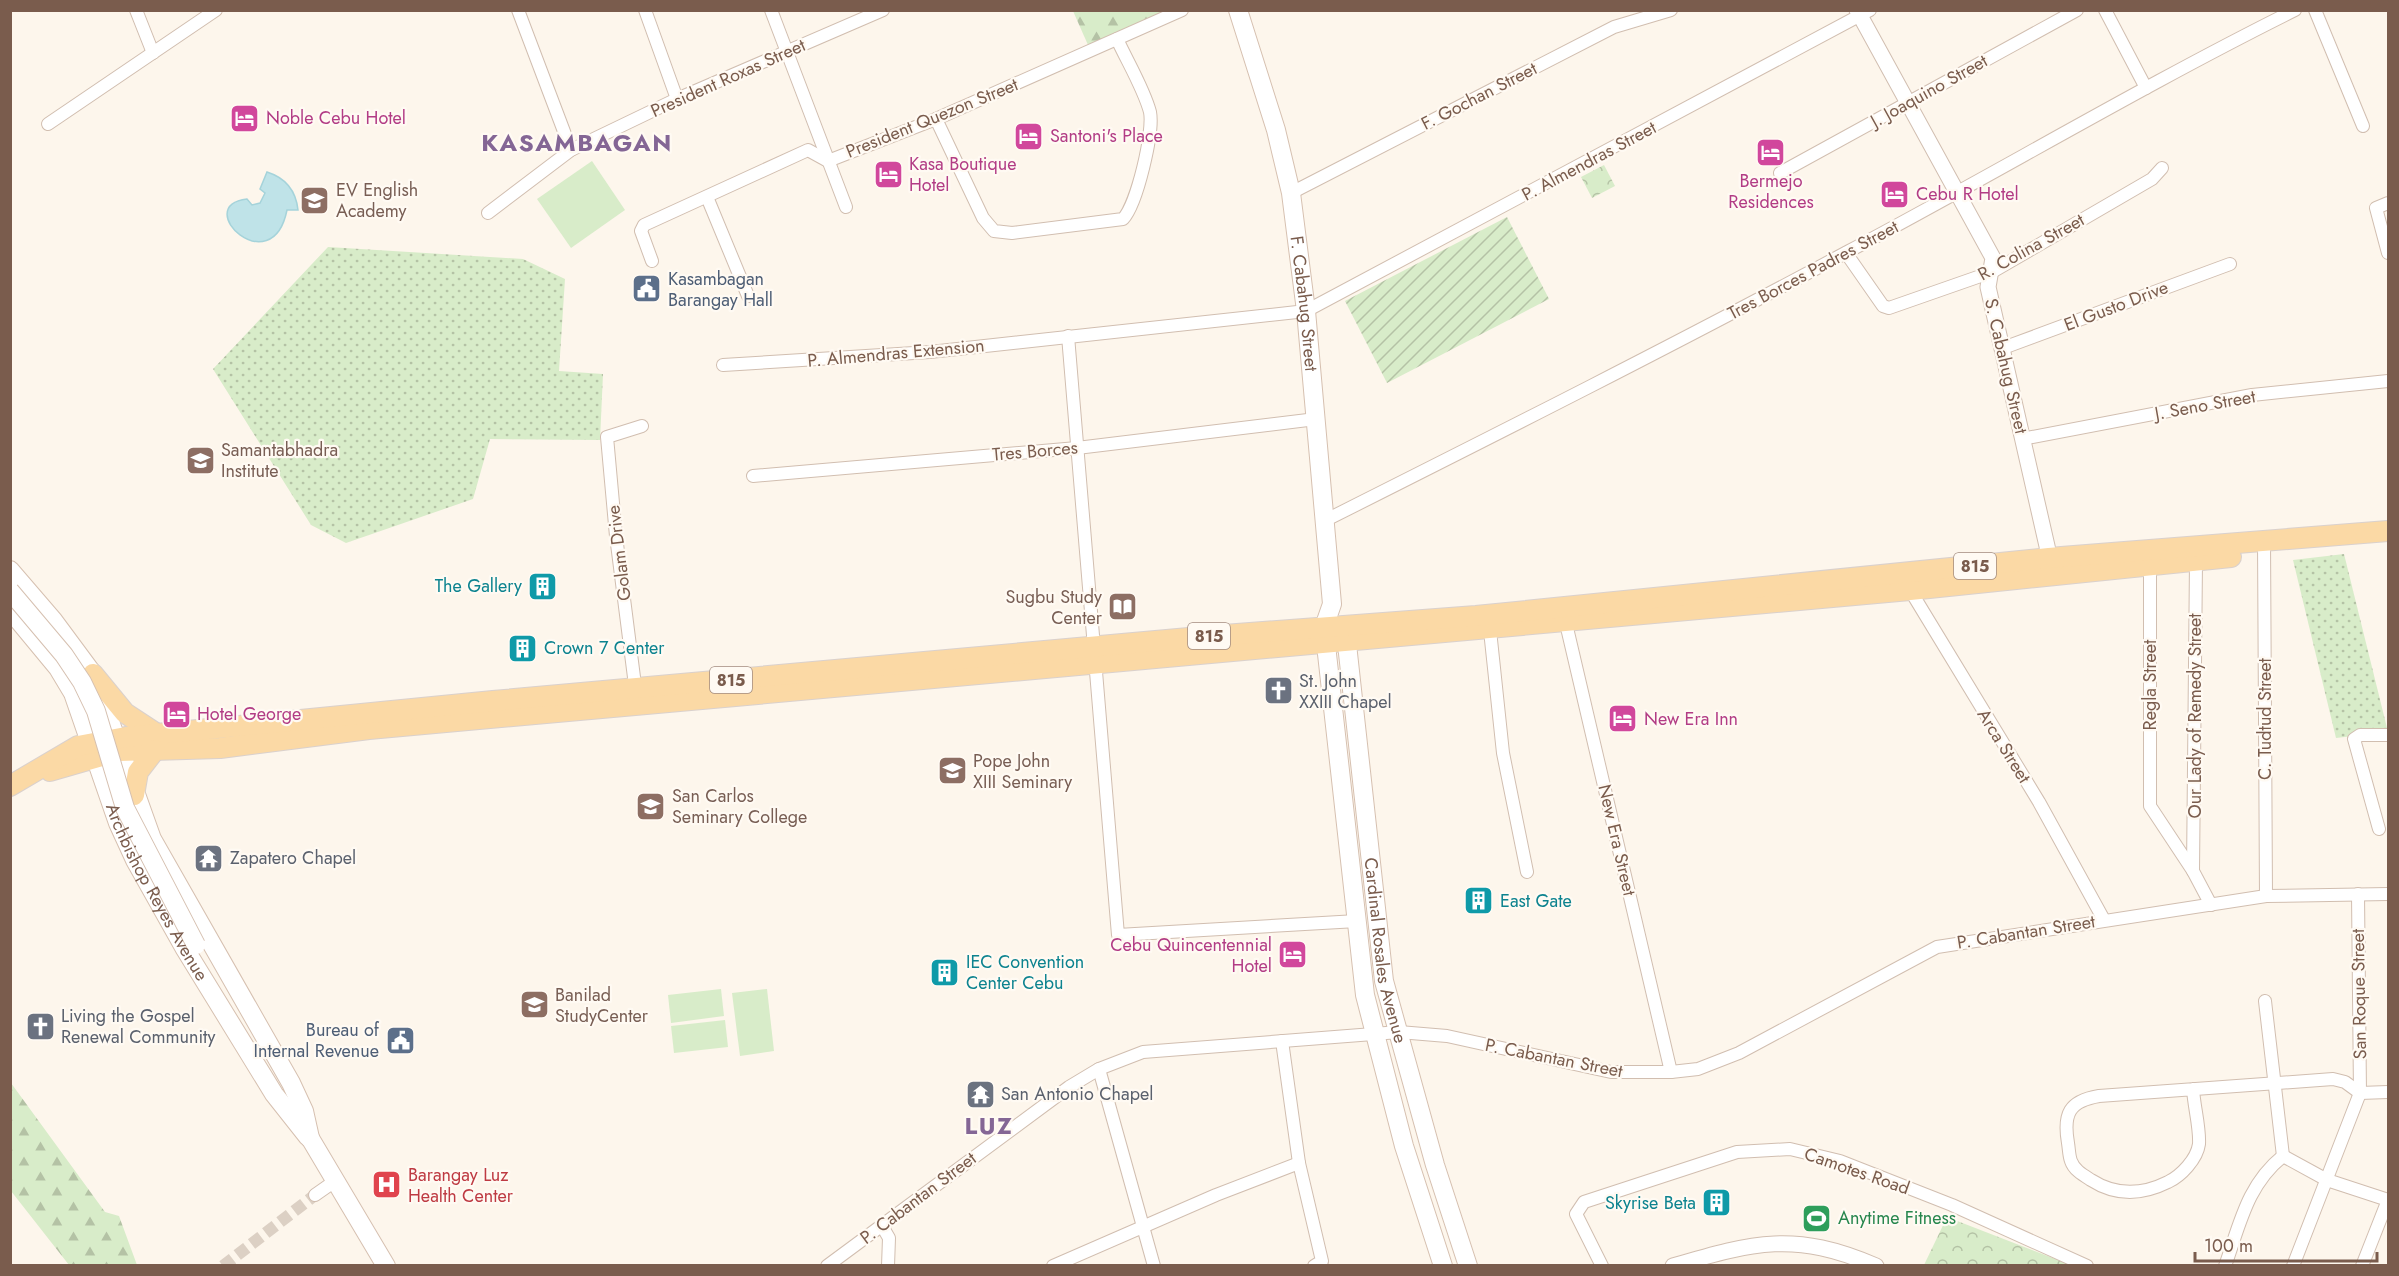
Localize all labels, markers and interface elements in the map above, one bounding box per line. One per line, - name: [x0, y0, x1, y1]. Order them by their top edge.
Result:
- street label: President Roxas Street: [647, 32, 810, 124]
- street label: J. Joaquino Street: [1864, 48, 1993, 135]
- street label: F. Gochan Street: [1417, 55, 1542, 136]
- street label: President Quezon Street: [842, 71, 1023, 164]
- hotel icon: Noble Cebu Hotel: [229, 102, 261, 134]
- place label: Noble Cebu Hotel: [266, 105, 406, 131]
- street label: P. Almendras Street: [1517, 114, 1661, 207]
- hotel icon: Santoni's Place: [1013, 120, 1045, 152]
- place label: Santoni's Place: [1050, 123, 1163, 149]
- district label: KASAMBAGAN: [481, 125, 673, 160]
- hotel icon: Bermejo Residences: [1755, 136, 1787, 168]
- place label: Kasa Boutique Hotel: [909, 151, 1016, 198]
- hotel icon: Kasa Boutique Hotel: [872, 158, 904, 190]
- place label: Bermejo Residences: [1728, 168, 1814, 215]
- place label: EV English Academy: [336, 177, 418, 224]
- hotel icon: Cebu R Hotel: [1879, 178, 1911, 210]
- place label: Cebu R Hotel: [1916, 181, 2019, 207]
- school or university icon: EV English Academy: [299, 184, 331, 216]
- street label: R. Colina Street: [1973, 207, 2090, 287]
- street label: Tres Borces Padres Street: [1723, 214, 1904, 326]
- street label: F. Cabahug Street: [1284, 234, 1324, 373]
- place label: Kasambagan Barangay Hall: [668, 266, 773, 313]
- public building icon: Kasambagan Barangay Hall: [631, 273, 663, 305]
- street label: El Gusto Drive: [2060, 274, 2172, 338]
- street label: S. Cabahug Street: [1978, 296, 2034, 437]
- street label: P. Almendras Extension: [806, 332, 986, 374]
- street label: J. Seno Street: [2151, 383, 2258, 427]
- street label: Tres Borces: [991, 434, 1079, 468]
- place label: Samantabhadra Institute: [221, 437, 338, 484]
- school or university icon: Samantabhadra Institute: [184, 444, 216, 476]
- street label: Golam Drive: [600, 504, 638, 602]
- road number: 815: [1954, 553, 1996, 579]
- building icon: The Gallery: [527, 570, 559, 602]
- place label: The Gallery: [435, 573, 522, 599]
- place label: Sugbu Study Center: [1006, 584, 1103, 631]
- library icon: Sugbu Study Center: [1107, 591, 1139, 623]
- street label: Our Lady of Remedy Street: [2182, 613, 2208, 819]
- road number: 815: [1188, 623, 1230, 649]
- building icon: Crown 7 Center: [507, 632, 539, 664]
- place label: Crown 7 Center: [544, 635, 665, 661]
- street label: Regla Street: [2137, 639, 2163, 730]
- street label: C. Tudtud Street: [2252, 657, 2278, 780]
- road number: 815: [710, 667, 752, 693]
- place label: St. John XXIII Chapel: [1299, 668, 1392, 715]
- church icon: St. John XXIII Chapel: [1262, 675, 1294, 707]
- hotel icon: Hotel George: [160, 698, 192, 730]
- place label: Hotel George: [197, 701, 301, 727]
- hotel icon: New Era Inn: [1607, 703, 1639, 735]
- street label: Arca Street: [1971, 704, 2037, 789]
- place label: New Era Inn: [1644, 706, 1738, 732]
- place label: Pope John XIII Seminary: [973, 748, 1072, 795]
- school or university icon: Pope John XIII Seminary: [936, 755, 968, 787]
- street label: New Era Street: [1592, 782, 1643, 899]
- place label: San Carlos Seminary College: [672, 783, 807, 830]
- school or university icon: San Carlos Seminary College: [635, 790, 667, 822]
- street label: Archbishop Reyes Avenue: [99, 800, 214, 986]
- temple icon: Zapatero Chapel: [193, 842, 225, 874]
- place label: Zapatero Chapel: [230, 845, 356, 871]
- street label: Cardinal Rosales Avenue: [1358, 856, 1414, 1046]
- building icon: East Gate: [1463, 885, 1495, 917]
- place label: East Gate: [1500, 888, 1572, 914]
- street label: P. Cabantan Street: [1955, 908, 2098, 956]
- street label: San Roque Street: [2345, 928, 2373, 1060]
- place label: Cebu Quincentennial Hotel: [1110, 932, 1272, 979]
- hotel icon: Cebu Quincentennial Hotel: [1277, 939, 1309, 971]
- place label: IEC Convention Center Cebu: [966, 949, 1084, 996]
- building icon: IEC Convention Center Cebu: [929, 956, 961, 988]
- place label: Banilad StudyCenter: [555, 982, 649, 1029]
- school or university icon: Banilad StudyCenter: [518, 989, 550, 1021]
- place label: Living the Gospel Renewal Community: [61, 1003, 215, 1050]
- church icon: Living the Gospel Renewal Community: [24, 1010, 56, 1042]
- place label: Bureau of Internal Revenue: [254, 1017, 380, 1064]
- public building icon: Bureau of Internal Revenue: [384, 1024, 416, 1056]
- street label: P. Cabantan Street: [1483, 1032, 1626, 1084]
- temple icon: San Antonio Chapel: [964, 1078, 996, 1110]
- place label: San Antonio Chapel: [1001, 1081, 1153, 1107]
- district label: LUZ: [965, 1108, 1013, 1143]
- street label: Camotes Road: [1801, 1141, 1913, 1201]
- street label: P. Cabantan Street: [854, 1145, 982, 1250]
- place label: Barangay Luz Health Center: [408, 1162, 514, 1209]
- hospital icon: Barangay Luz Health Center: [371, 1169, 403, 1201]
- building icon: Skyrise Beta: [1701, 1187, 1733, 1219]
- place label: Skyrise Beta: [1605, 1190, 1696, 1216]
- sports icon: Anytime Fitness: [1801, 1202, 1833, 1234]
- place label: Anytime Fitness: [1838, 1205, 1956, 1231]
- scale bar: [2195, 1225, 2376, 1263]
- text: 100 m: [2204, 1233, 2253, 1259]

